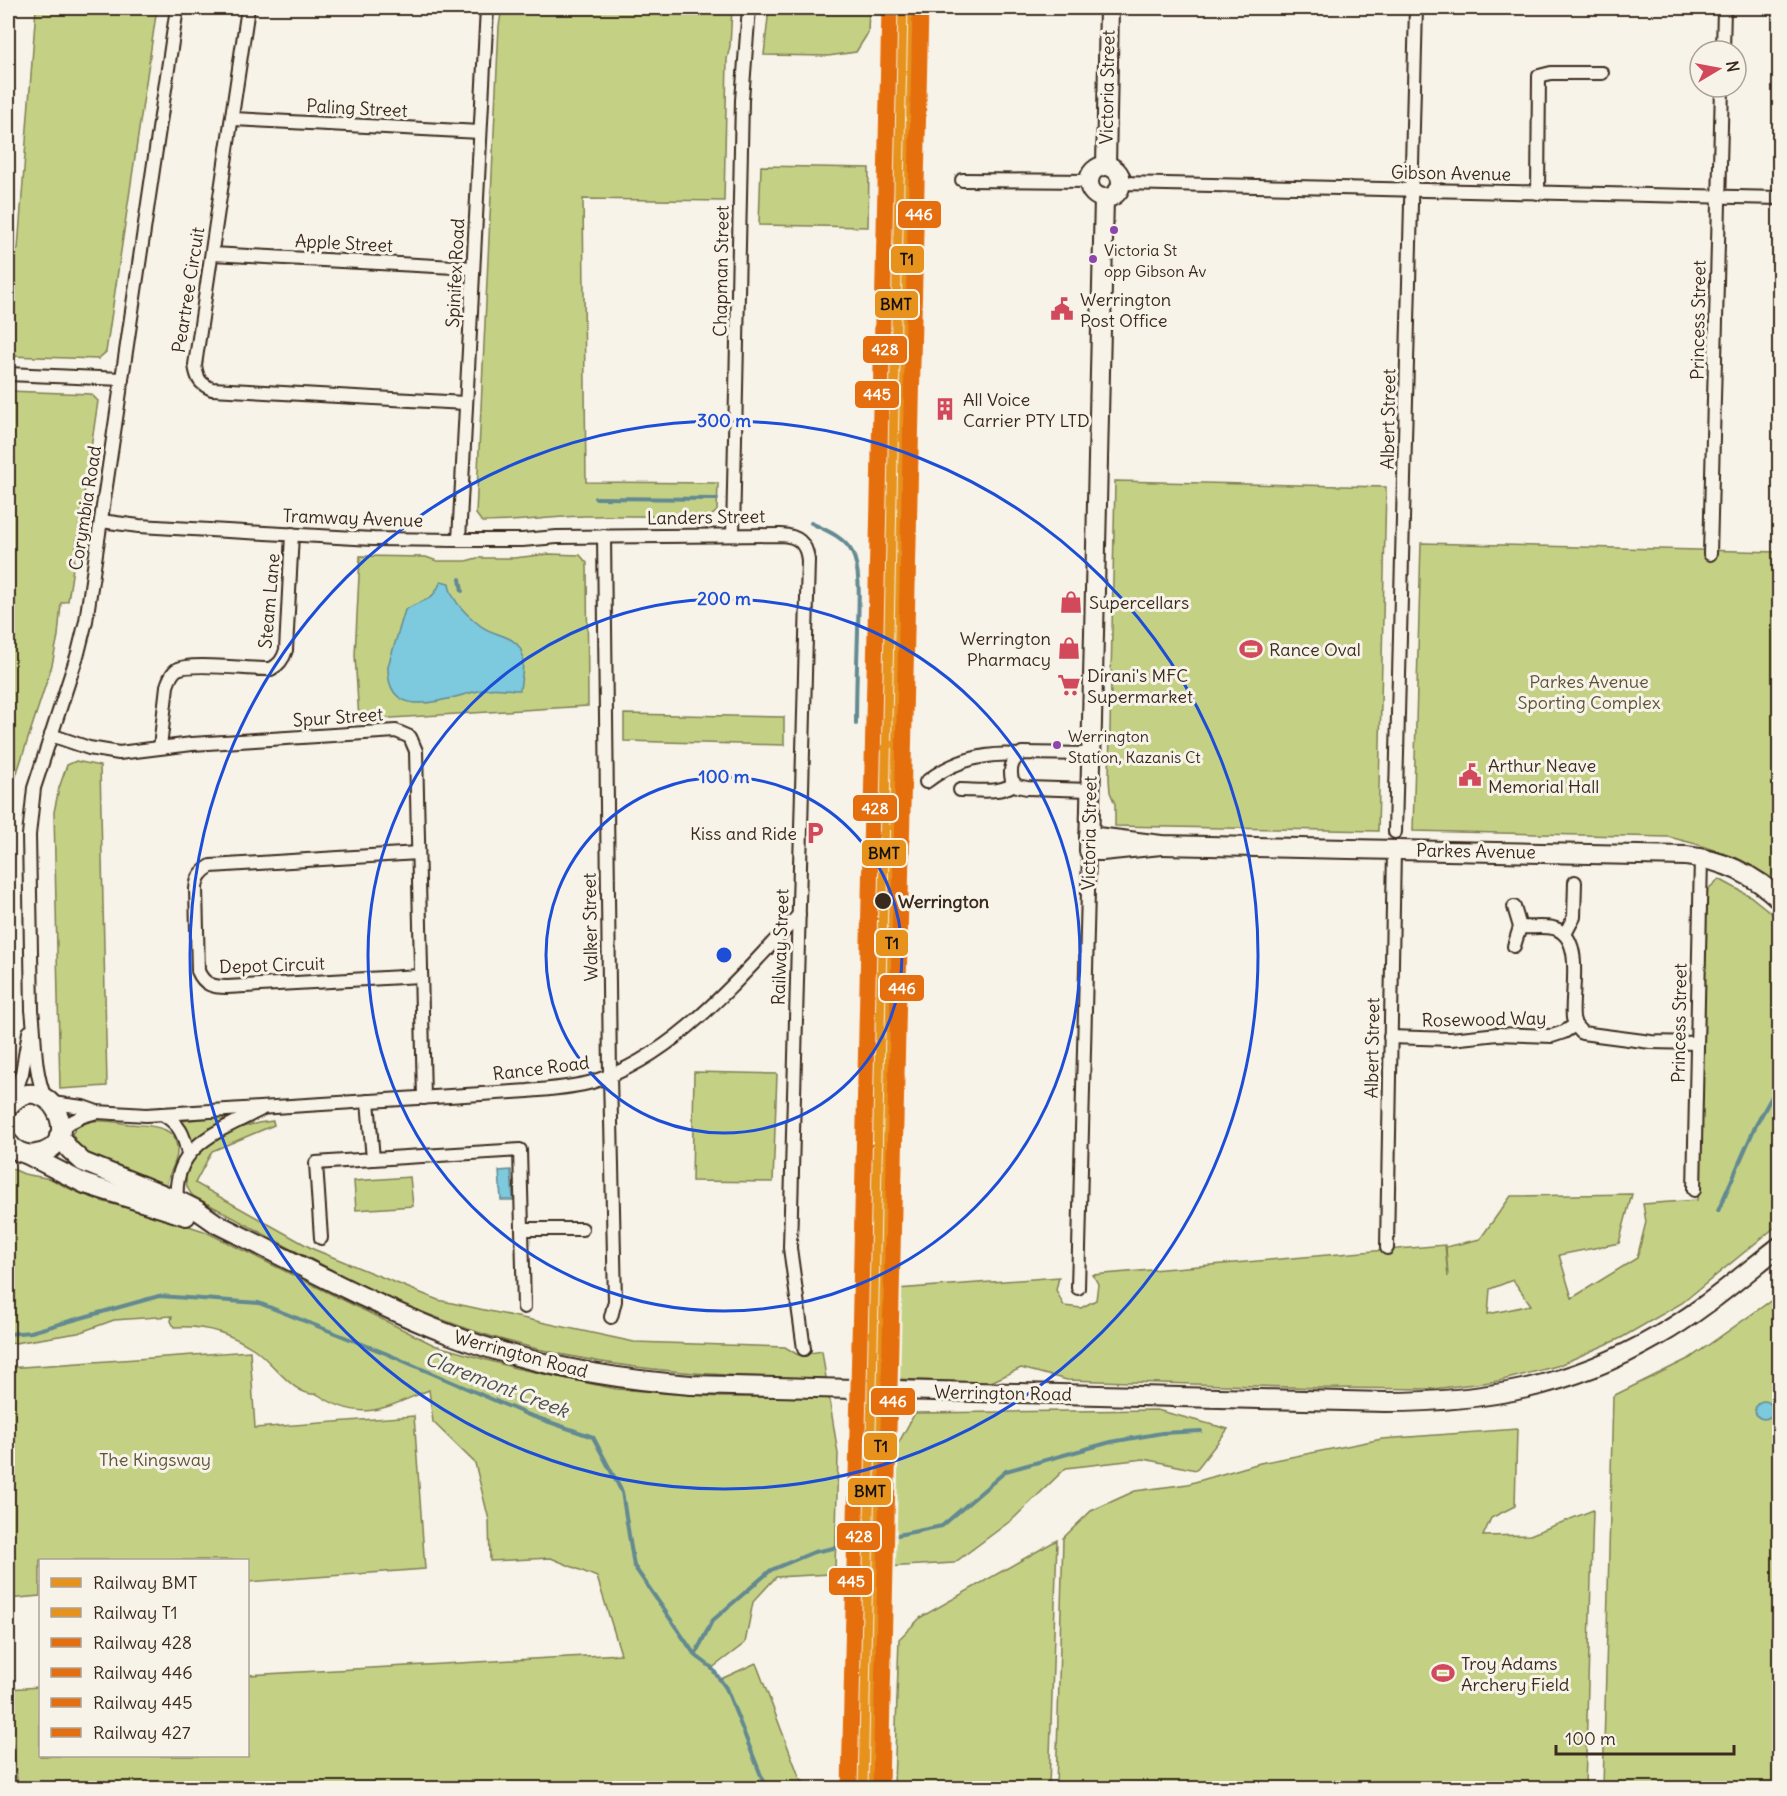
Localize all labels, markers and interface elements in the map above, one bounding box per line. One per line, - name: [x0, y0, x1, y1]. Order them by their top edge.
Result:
- street label: Victoria Street: [1095, 30, 1119, 144]
- north arrow: [1688, 39, 1748, 99]
- text: N: [1722, 59, 1744, 74]
- street label: Paling Street: [306, 94, 408, 122]
- street label: Gibson Avenue: [1391, 160, 1511, 186]
- line badge: 446: [897, 200, 942, 229]
- text: 446: [905, 204, 933, 224]
- street label: Chapman Street: [708, 205, 734, 337]
- street label: Spinifex Road: [441, 217, 469, 328]
- unlabelled marker: [1108, 224, 1120, 236]
- street label: Peartree Circuit: [167, 226, 209, 354]
- street label: Apple Street: [294, 229, 394, 257]
- place label: Victoria St opp Gibson Av: [1104, 240, 1207, 281]
- line badge: T1: [890, 245, 925, 274]
- text: T1: [900, 249, 914, 269]
- marker: Victoria St opp Gibson Av: [1087, 253, 1099, 265]
- street label: Princess Street: [1685, 260, 1711, 380]
- place label: Werrington Post Office: [1080, 288, 1171, 332]
- line badge: BMT: [874, 290, 919, 319]
- text: BMT: [880, 294, 913, 314]
- public building icon: Werrington Post Office: [1049, 296, 1075, 322]
- line badge: 428: [862, 335, 908, 364]
- text: 428: [871, 339, 899, 359]
- street label: Albert Street: [1376, 368, 1400, 470]
- line badge: 445: [854, 380, 900, 409]
- text: 445: [863, 384, 891, 404]
- place label: All Voice Carrier PTY LTD: [963, 388, 1090, 432]
- building icon: All Voice Carrier PTY LTD: [932, 396, 958, 422]
- text: 300 m: [697, 409, 751, 432]
- street label: Corymbia Road: [64, 444, 106, 572]
- street label: Tramway Avenue: [282, 504, 424, 532]
- street label: Landers Street: [647, 504, 765, 530]
- street label: Steam Lane: [253, 552, 285, 650]
- text: 200 m: [697, 587, 751, 610]
- shop icon: Supercellars: [1058, 589, 1084, 615]
- place label: Supercellars: [1089, 591, 1189, 614]
- place label: Werrington Pharmacy: [960, 627, 1051, 671]
- shop icon: Werrington Pharmacy: [1056, 635, 1082, 661]
- sports icon: Rance Oval: [1238, 636, 1264, 662]
- place label: Rance Oval: [1269, 638, 1361, 661]
- place label: Dirani's MFC Supermarket: [1087, 664, 1193, 708]
- park label: Parkes Avenue Sporting Complex: [1518, 670, 1661, 714]
- supermarket icon: Dirani's MFC Supermarket: [1056, 672, 1082, 698]
- street label: Spur Street: [292, 702, 384, 732]
- place label: Werrington Station, Kazanis Ct: [1068, 726, 1201, 767]
- marker: Werrington Station, Kazanis Ct: [1051, 739, 1063, 751]
- place label: Arthur Neave Memorial Hall: [1488, 754, 1599, 798]
- public building icon: Arthur Neave Memorial Hall: [1457, 762, 1483, 788]
- text: 100 m: [699, 765, 750, 788]
- street label: Victoria Street: [1077, 776, 1101, 890]
- line badge: 428: [852, 794, 898, 822]
- text: 428: [861, 798, 889, 818]
- parking icon: Kiss and Ride: [802, 820, 828, 846]
- place label: Kiss and Ride: [690, 822, 797, 845]
- street label: Parkes Avenue: [1416, 838, 1536, 864]
- line badge: BMT: [861, 839, 907, 867]
- text: BMT: [868, 843, 901, 863]
- street label: Walker Street: [578, 873, 602, 981]
- street label: Railway Street: [766, 888, 794, 1006]
- place label: Werrington: [898, 890, 990, 913]
- marker: Werrington: [873, 891, 893, 911]
- line badge: T1: [875, 929, 909, 957]
- text: T1: [885, 933, 899, 953]
- centre of rings: [714, 945, 734, 965]
- street label: Depot Circuit: [219, 952, 325, 978]
- street label: Princess Street: [1666, 963, 1692, 1083]
- line badge: 446: [879, 974, 925, 1002]
- text: 446: [888, 978, 916, 998]
- street label: Albert Street: [1360, 997, 1384, 1099]
- street label: Rosewood Way: [1421, 1006, 1547, 1032]
- street label: Rance Road: [491, 1051, 591, 1085]
- street label: Werrington Road: [452, 1325, 591, 1383]
- water label: Claremont Creek: [422, 1345, 574, 1423]
- street label: Werrington Road: [934, 1380, 1072, 1406]
- line badge: 446: [870, 1387, 916, 1416]
- text: 446: [879, 1391, 907, 1411]
- line badge: T1: [863, 1432, 898, 1461]
- text: T1: [874, 1436, 888, 1456]
- park label: The Kingsway: [99, 1448, 211, 1471]
- line badge: BMT: [847, 1477, 892, 1506]
- text: BMT: [854, 1481, 887, 1501]
- line badge: 428: [836, 1522, 881, 1551]
- text: 428: [845, 1526, 873, 1546]
- legend: [39, 1559, 249, 1757]
- line badge: 445: [828, 1567, 873, 1596]
- text: Railway BMT: [93, 1571, 197, 1594]
- text: 445: [837, 1571, 865, 1591]
- text: Railway T1: [93, 1601, 178, 1624]
- text: Railway 428: [93, 1631, 192, 1654]
- place label: Troy Adams Archery Field: [1461, 1652, 1570, 1696]
- sports icon: Troy Adams Archery Field: [1430, 1660, 1456, 1686]
- text: Railway 446: [93, 1661, 193, 1684]
- text: Railway 445: [93, 1691, 193, 1714]
- scale bar: [1556, 1718, 1734, 1756]
- text: Railway 427: [93, 1721, 191, 1744]
- text: 100 m: [1565, 1727, 1616, 1750]

